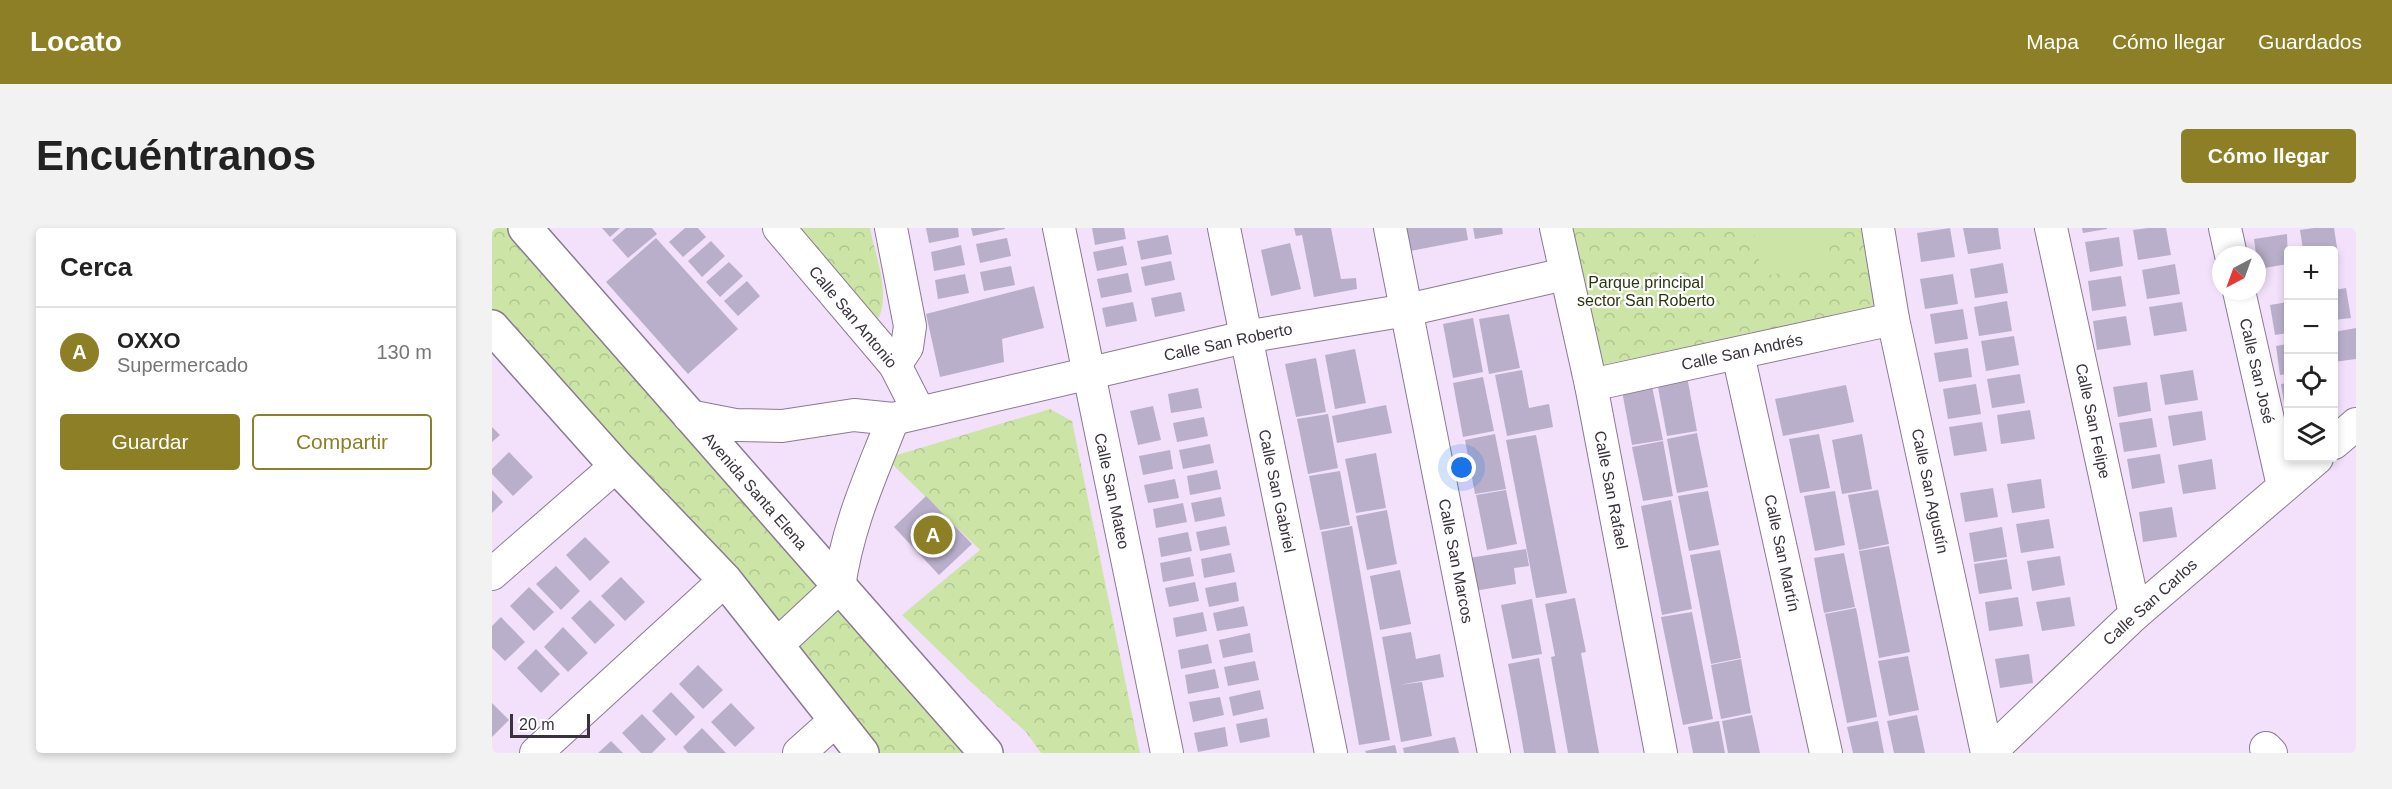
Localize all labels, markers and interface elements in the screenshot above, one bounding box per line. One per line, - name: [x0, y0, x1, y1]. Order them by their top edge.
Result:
- text: Locato: [30, 26, 122, 57]
- text: Mapa: [2026, 30, 2079, 53]
- text: Cómo llegar: [2112, 30, 2225, 53]
- text: Guardados: [2258, 30, 2362, 53]
- button: Cómo llegar: [2181, 129, 2356, 183]
- text: Encuéntranos: [36, 132, 316, 179]
- north arrow: [2212, 246, 2266, 300]
- map controls: [2284, 246, 2338, 462]
- button: +: [2284, 246, 2338, 300]
- text: Cerca: [60, 252, 132, 282]
- street label: Calle San Antonio: [806, 263, 900, 371]
- park label: Parque principal sector San Roberto: [1577, 274, 1715, 309]
- button: −: [2284, 300, 2338, 354]
- street label: Calle San José: [2237, 317, 2277, 425]
- street label: Calle San Roberto: [1162, 320, 1294, 364]
- text: OXXO: [117, 328, 181, 353]
- street label: Calle San Andrés: [1680, 331, 1804, 373]
- text: A: [72, 341, 87, 363]
- text: 130 m: [376, 341, 432, 363]
- text: Supermercado: [117, 354, 248, 376]
- button: locate: [2284, 354, 2338, 408]
- street label: Calle San Felipe: [2072, 362, 2114, 480]
- button: layers: [2284, 408, 2338, 462]
- button: Guardar: [60, 414, 240, 470]
- button: Compartir: [252, 414, 432, 470]
- street label: Calle San Agustín: [1908, 427, 1952, 555]
- street label: Calle San Gabriel: [1256, 428, 1298, 554]
- street label: Avenida Santa Elena: [700, 429, 810, 553]
- street label: Calle San Rafael: [1591, 429, 1631, 551]
- street label: Calle San Mateo: [1091, 431, 1133, 551]
- your location: [1447, 453, 1476, 482]
- street label: Calle San Martín: [1761, 493, 1803, 613]
- street label: Calle San Marcos: [1436, 497, 1476, 625]
- pin: A: [914, 512, 952, 558]
- street label: Calle San Carlos: [2100, 556, 2200, 648]
- scale bar: [510, 711, 590, 738]
- text: 20 m: [519, 716, 555, 733]

